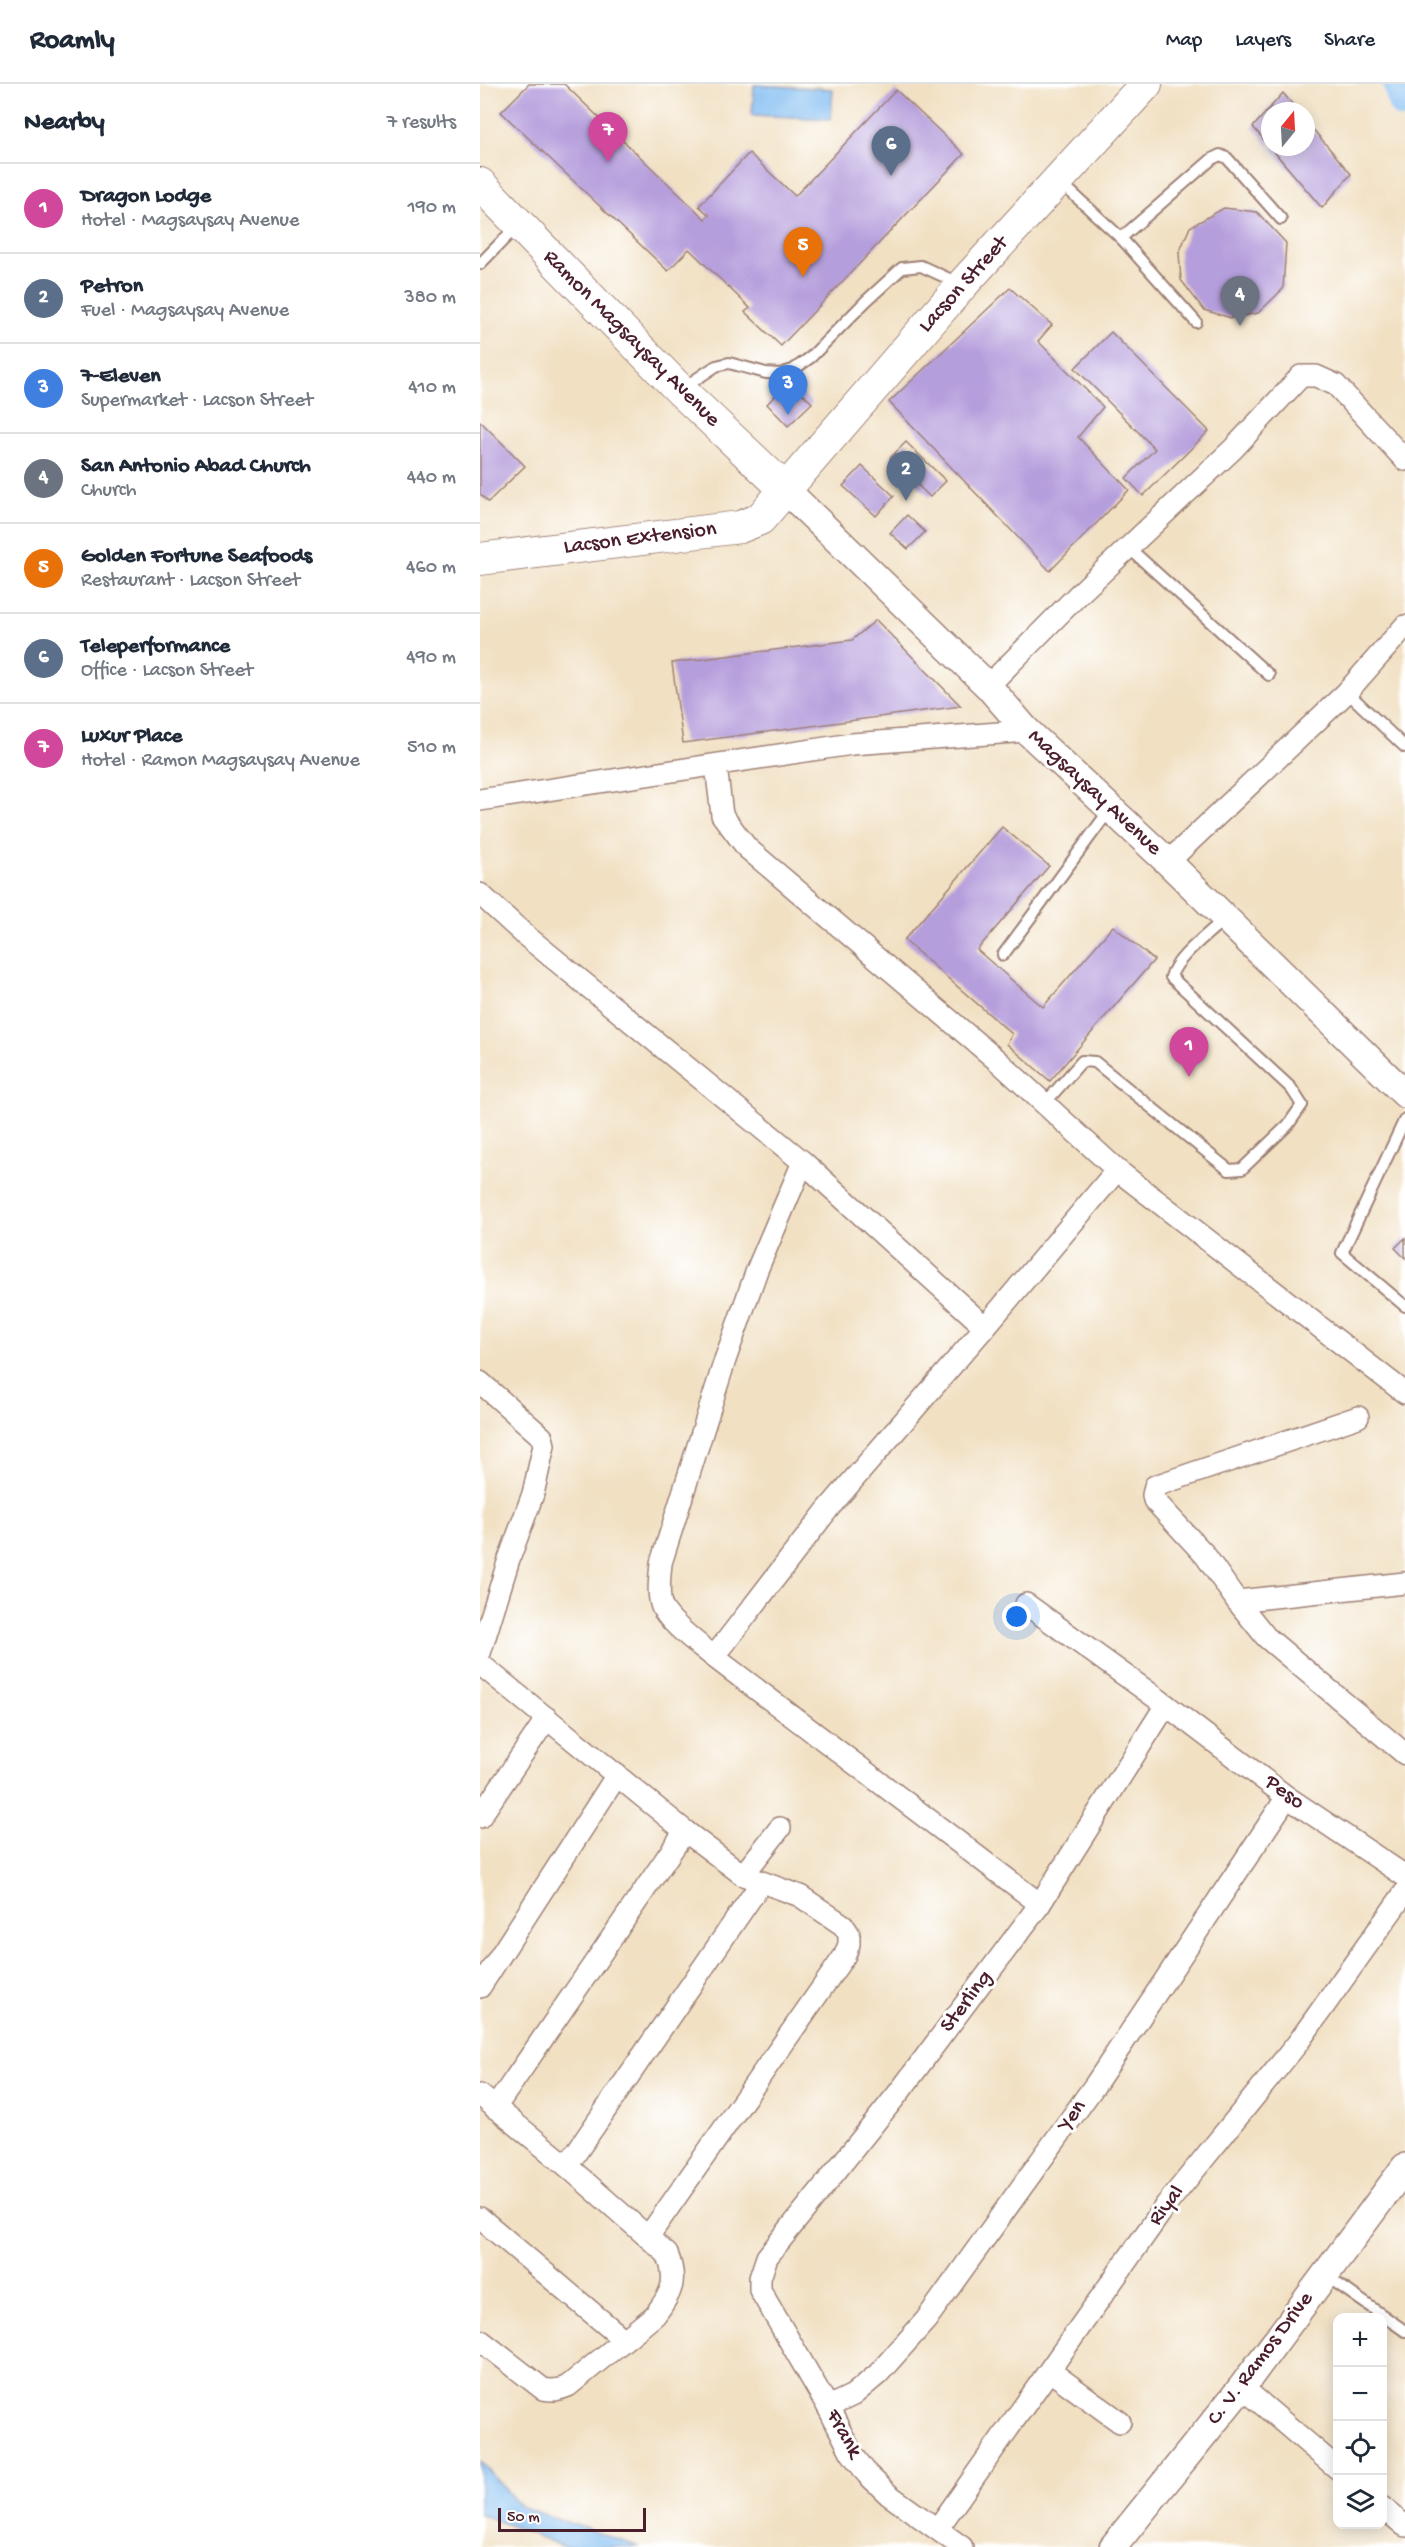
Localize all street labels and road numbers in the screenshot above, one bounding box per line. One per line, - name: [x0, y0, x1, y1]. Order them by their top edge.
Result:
- street label: Lacson Street: [914, 230, 1016, 339]
- street label: Ramon Magsaysay Avenue: [537, 245, 726, 434]
- street label: Lacson Extension: [562, 517, 718, 561]
- street label: Magsaysay Avenue: [1022, 724, 1167, 862]
- street label: Peso: [1258, 1769, 1309, 1816]
- street label: Sterling: [935, 1966, 999, 2038]
- street label: Yen: [1052, 2095, 1093, 2138]
- street label: Riyal: [1143, 2180, 1191, 2231]
- street label: C. V. Ramos Drive: [1202, 2287, 1320, 2431]
- street label: Frank: [819, 2404, 868, 2465]

